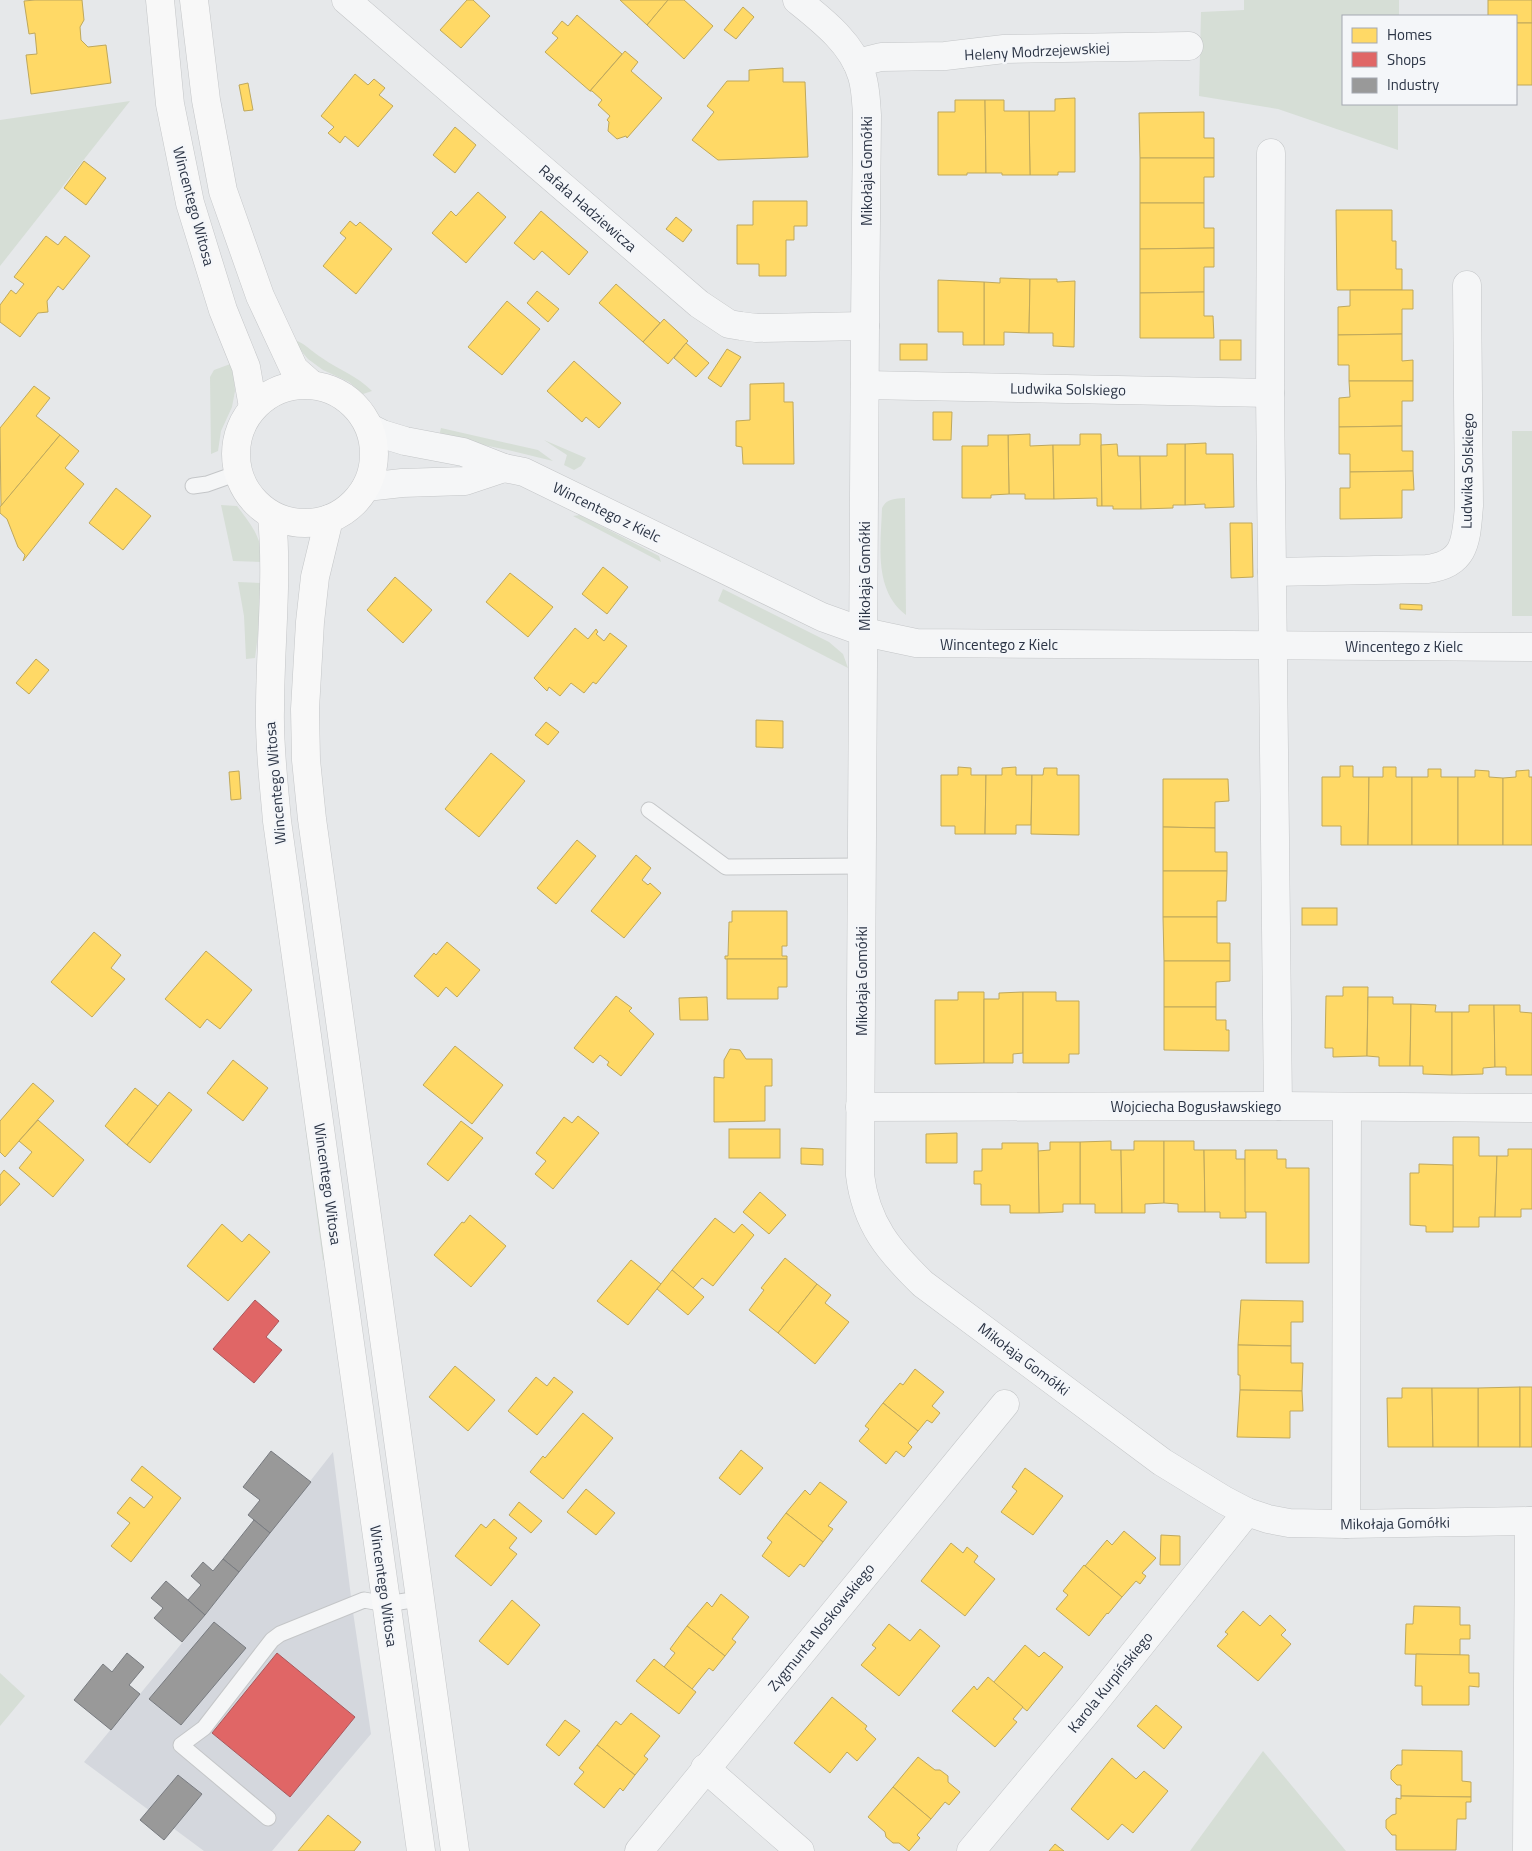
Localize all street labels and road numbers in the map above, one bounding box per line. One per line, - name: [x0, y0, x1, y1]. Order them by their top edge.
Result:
- street label: Heleny Modrzejewskiej: [964, 36, 1110, 66]
- street label: Mikołaja Gomółki: [855, 116, 878, 226]
- street label: Wincentego Witosa: [167, 144, 221, 269]
- street label: Rafała Hadziewicza: [534, 159, 643, 258]
- street label: Ludwika Solskiego: [1010, 376, 1126, 402]
- street label: Ludwika Solskiego: [1454, 413, 1480, 529]
- street label: Wincentego z Kielc: [549, 476, 665, 548]
- street label: Mikołaja Gomółki: [853, 521, 876, 631]
- street label: Wincentego z Kielc: [940, 633, 1058, 656]
- street label: Wincentego z Kielc: [1345, 635, 1463, 658]
- street label: Wincentego Witosa: [258, 720, 292, 845]
- street label: Mikołaja Gomółki: [850, 926, 873, 1036]
- street label: Wojciecha Bogusławskiego: [1110, 1095, 1282, 1118]
- street label: Wincentego Witosa: [308, 1122, 348, 1247]
- street label: Mikołaja Gomółki: [973, 1317, 1075, 1401]
- street label: Mikołaja Gomółki: [1340, 1511, 1450, 1535]
- street label: Wincentego Witosa: [364, 1524, 404, 1649]
- street label: Zygmunta Noskowskiego: [762, 1558, 880, 1696]
- street label: Karola Kurpińskiego: [1062, 1626, 1158, 1738]

